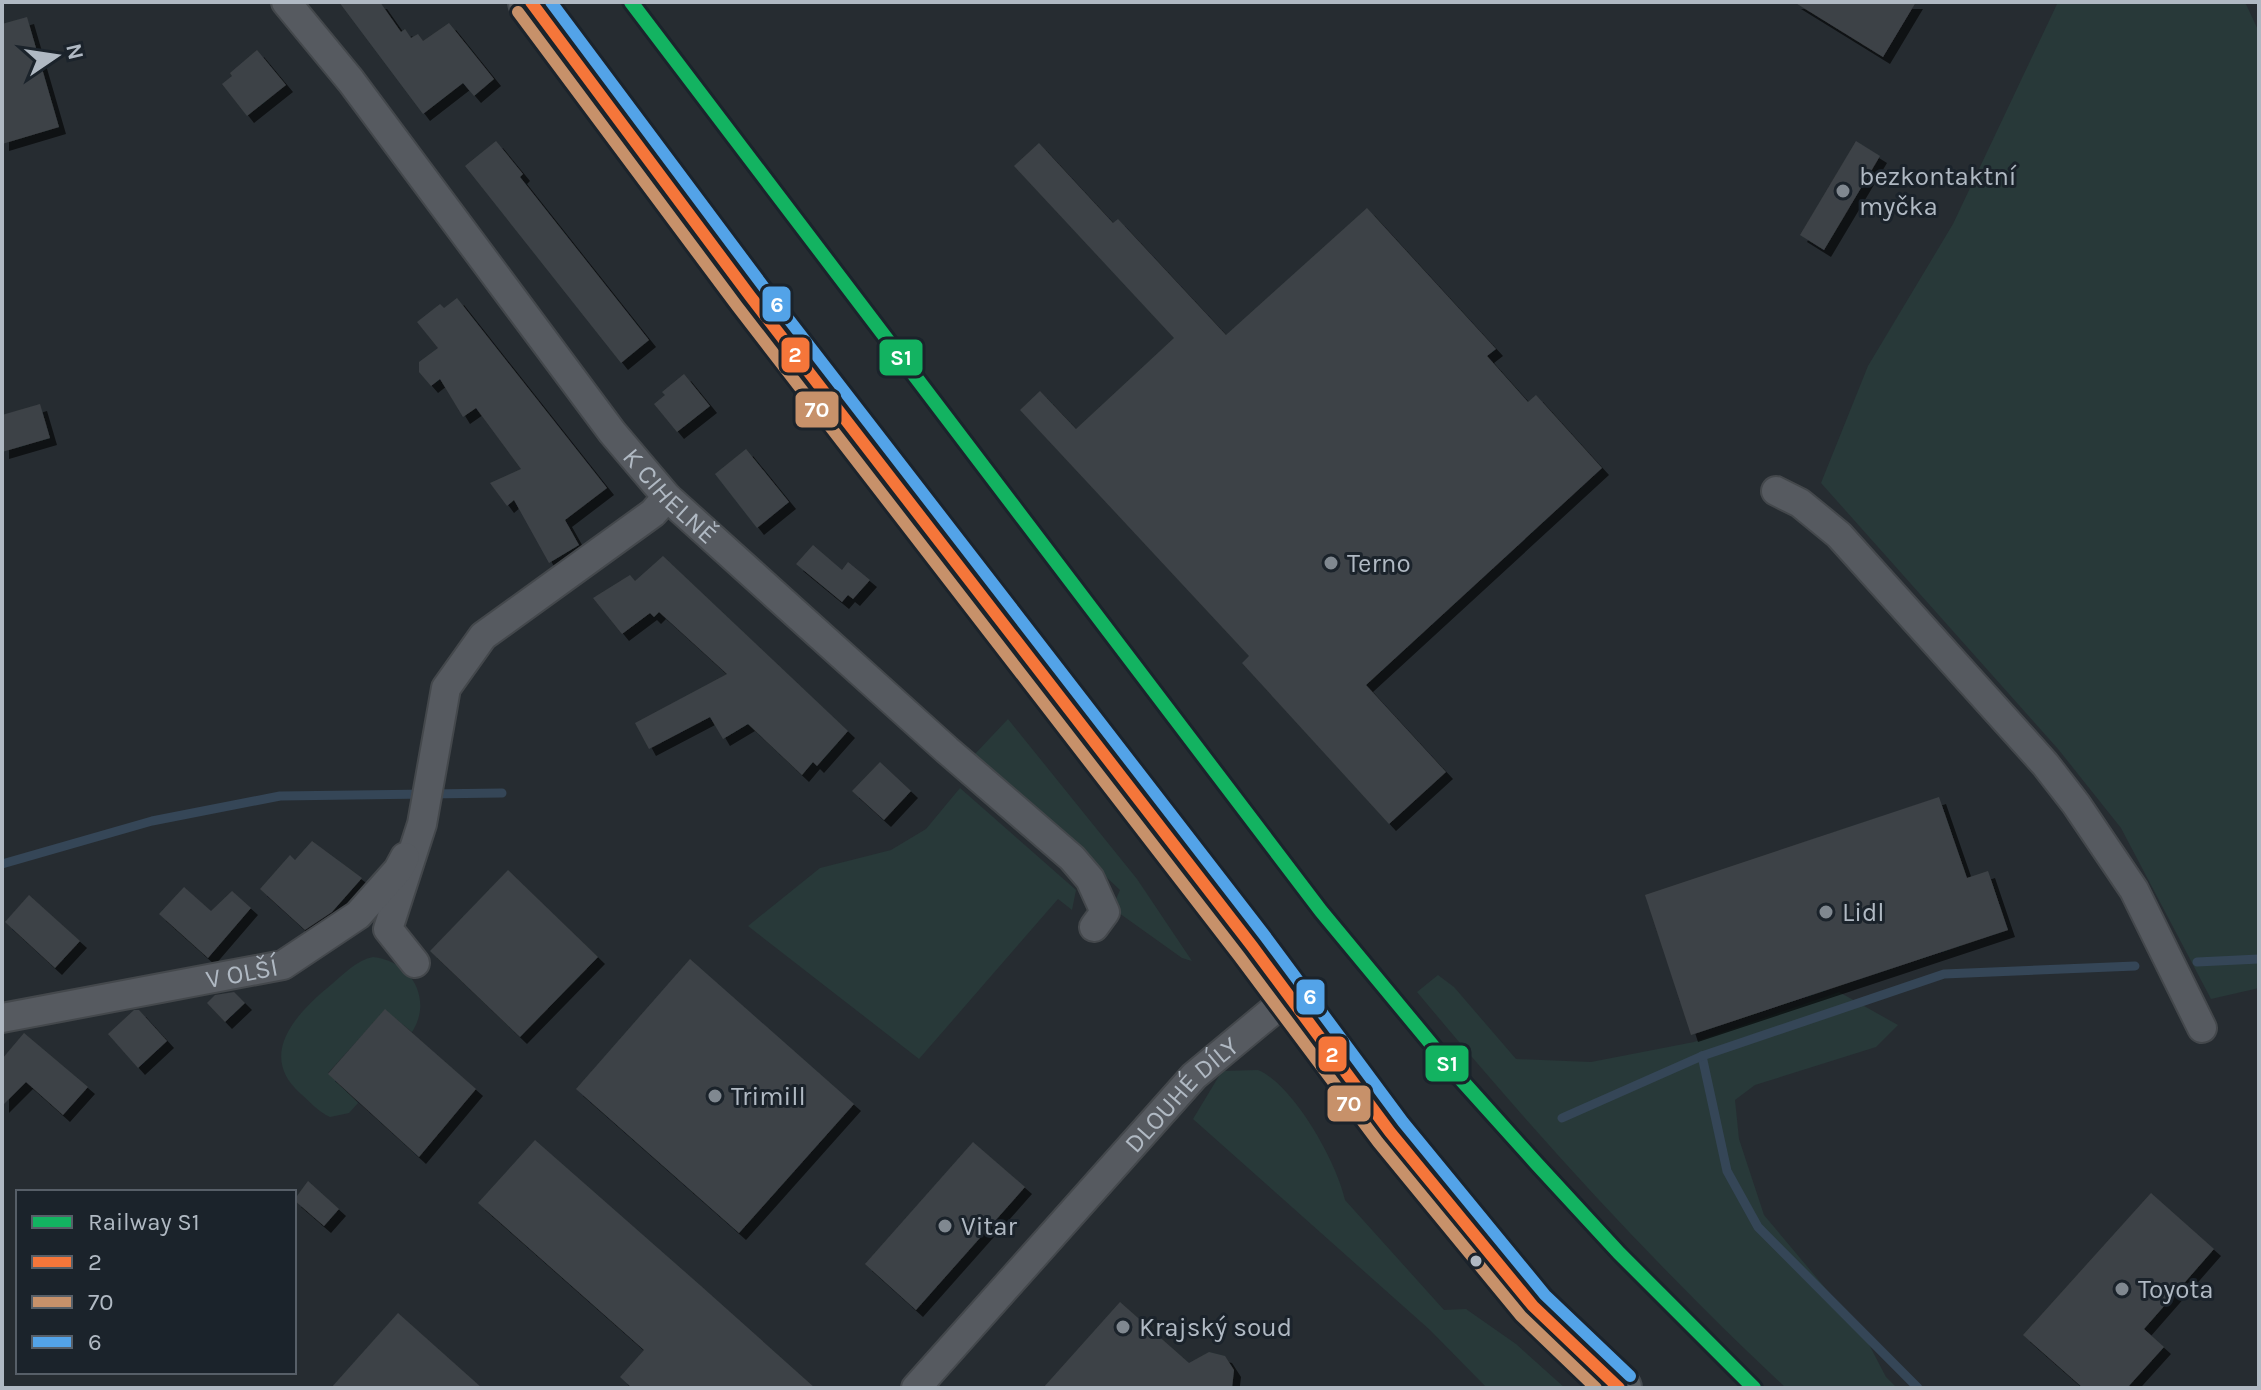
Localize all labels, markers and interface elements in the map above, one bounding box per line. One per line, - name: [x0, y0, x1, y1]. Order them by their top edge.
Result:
- north arrow: [16, 16, 96, 96]
- text: N: [60, 41, 89, 62]
- place label: bezkontaktní myčka: [1859, 161, 2017, 222]
- marker: bezkontaktní myčka: [1834, 182, 1852, 200]
- line badge: 6: [761, 285, 792, 323]
- text: 6: [770, 292, 784, 318]
- line badge: 2: [780, 336, 811, 374]
- line badge: S1: [878, 338, 924, 377]
- text: 2: [788, 342, 802, 368]
- text: S1: [890, 345, 912, 371]
- line badge: 70: [794, 390, 840, 429]
- text: 70: [805, 397, 829, 423]
- street label: K CIHELNĚ: [616, 442, 723, 550]
- place label: Terno: [1347, 548, 1411, 579]
- marker: Terno: [1322, 554, 1340, 572]
- place label: Lidl: [1842, 897, 1885, 928]
- marker: Lidl: [1817, 903, 1835, 921]
- street label: V OLŠÍ: [203, 950, 281, 995]
- line badge: 6: [1295, 978, 1326, 1016]
- text: 6: [1303, 984, 1317, 1010]
- street label: DLOUHÉ DÍLY: [1118, 1030, 1246, 1159]
- line badge: 2: [1317, 1035, 1348, 1073]
- text: 2: [1325, 1042, 1339, 1068]
- line badge: S1: [1424, 1044, 1470, 1083]
- text: S1: [1436, 1051, 1458, 1077]
- place label: Trimill: [731, 1081, 806, 1112]
- line badge: 70: [1326, 1084, 1372, 1123]
- marker: Trimill: [706, 1087, 724, 1105]
- text: 70: [1337, 1091, 1361, 1117]
- legend: [16, 1190, 296, 1374]
- text: Railway S1: [88, 1208, 200, 1236]
- place label: Vitar: [961, 1211, 1017, 1242]
- marker: Vitar: [936, 1217, 954, 1235]
- text: 2: [88, 1248, 102, 1276]
- unlabelled marker: [1468, 1253, 1484, 1269]
- place label: Toyota: [2138, 1274, 2214, 1305]
- marker: Toyota: [2113, 1280, 2131, 1298]
- text: 70: [88, 1288, 114, 1316]
- place label: Krajský soud: [1139, 1312, 1292, 1343]
- marker: Krajský soud: [1114, 1318, 1132, 1336]
- text: 6: [88, 1328, 102, 1356]

